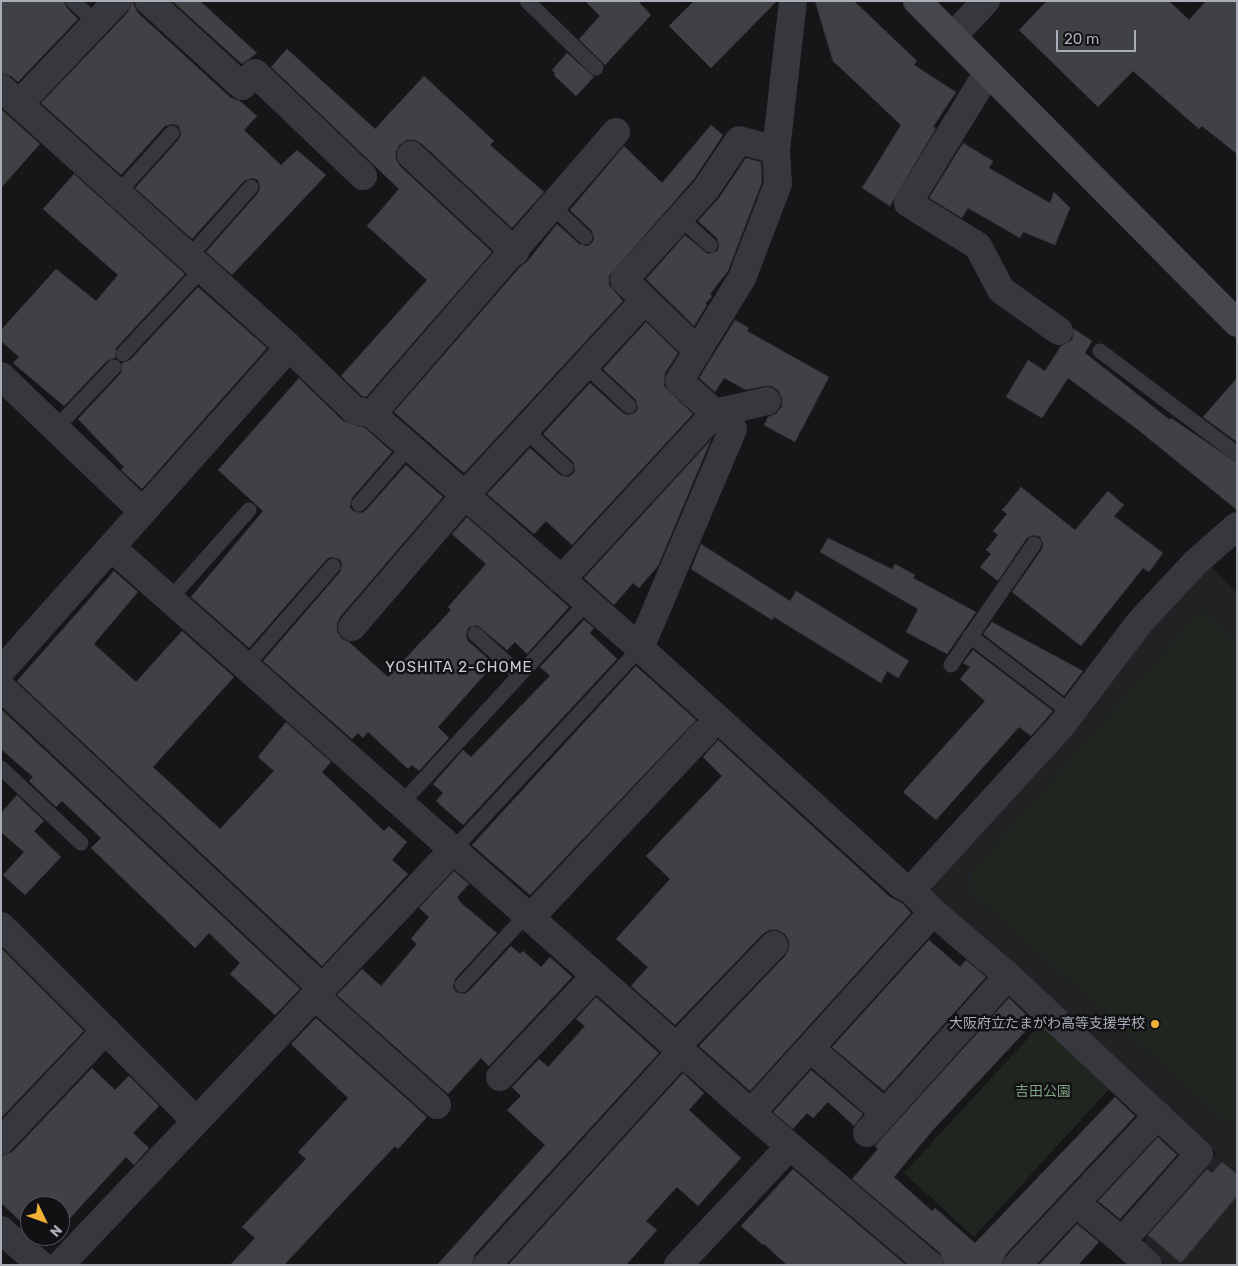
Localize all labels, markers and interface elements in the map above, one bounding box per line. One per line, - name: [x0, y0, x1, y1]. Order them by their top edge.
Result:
- scale bar: [1058, 20, 1138, 52]
- text: 20 m: [1064, 30, 1099, 48]
- district label: YOSHITA 2-CHOME: [383, 659, 535, 677]
- place label: 大阪府立たまがわ高等支援学校: [949, 1016, 1145, 1032]
- marker: 大阪府立たまがわ高等支援学校: [1149, 1018, 1161, 1030]
- park label: 吉田公園: [1015, 1084, 1071, 1100]
- north arrow: [20, 1196, 70, 1246]
- text: N: [46, 1221, 65, 1240]

